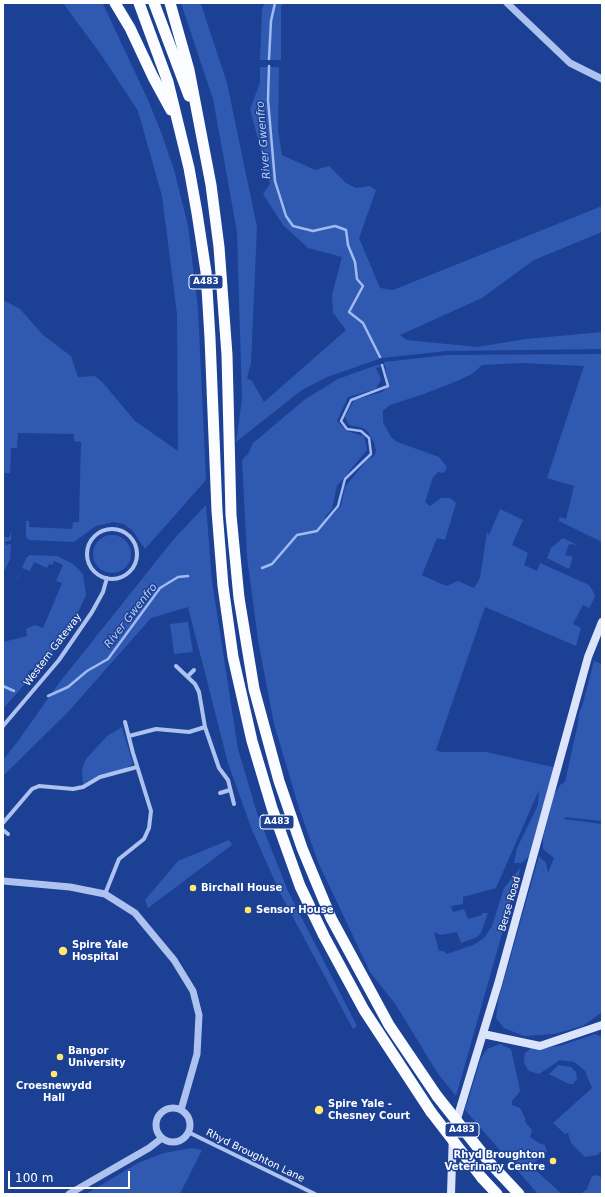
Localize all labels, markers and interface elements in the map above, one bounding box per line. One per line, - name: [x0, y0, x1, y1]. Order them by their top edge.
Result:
- water label: River Gwenfro: [254, 100, 274, 180]
- road number: A483: [189, 275, 223, 289]
- water label: River Gwenfro: [102, 581, 160, 651]
- street label: Western Gateway: [22, 611, 84, 689]
- road number: A483: [260, 815, 294, 829]
- street label: Berse Road: [496, 875, 524, 933]
- place label: Birchall House: [201, 882, 282, 894]
- marker: Birchall House: [188, 883, 198, 893]
- place label: Sensor House: [256, 904, 333, 916]
- marker: Sensor House: [243, 905, 253, 915]
- place label: Spire Yale Hospital: [72, 939, 128, 962]
- marker: Spire Yale Hospital: [57, 945, 69, 957]
- place label: Bangor University: [68, 1045, 126, 1068]
- marker: Bangor University: [55, 1052, 65, 1062]
- marker: Croesnewydd Hall: [49, 1069, 59, 1079]
- place label: Croesnewydd Hall: [16, 1080, 92, 1104]
- place label: Spire Yale - Chesney Court: [328, 1098, 410, 1122]
- marker: Spire Yale - Chesney Court: [313, 1104, 325, 1116]
- road number: A483: [445, 1123, 479, 1137]
- street label: Rhyd Broughton Lane: [204, 1127, 306, 1185]
- place label: Rhyd Broughton Veterinary Centre: [445, 1149, 545, 1172]
- marker: Rhyd Broughton Veterinary Centre: [548, 1156, 558, 1166]
- scale bar: [10, 1163, 132, 1189]
- text: 100 m: [15, 1171, 53, 1185]

